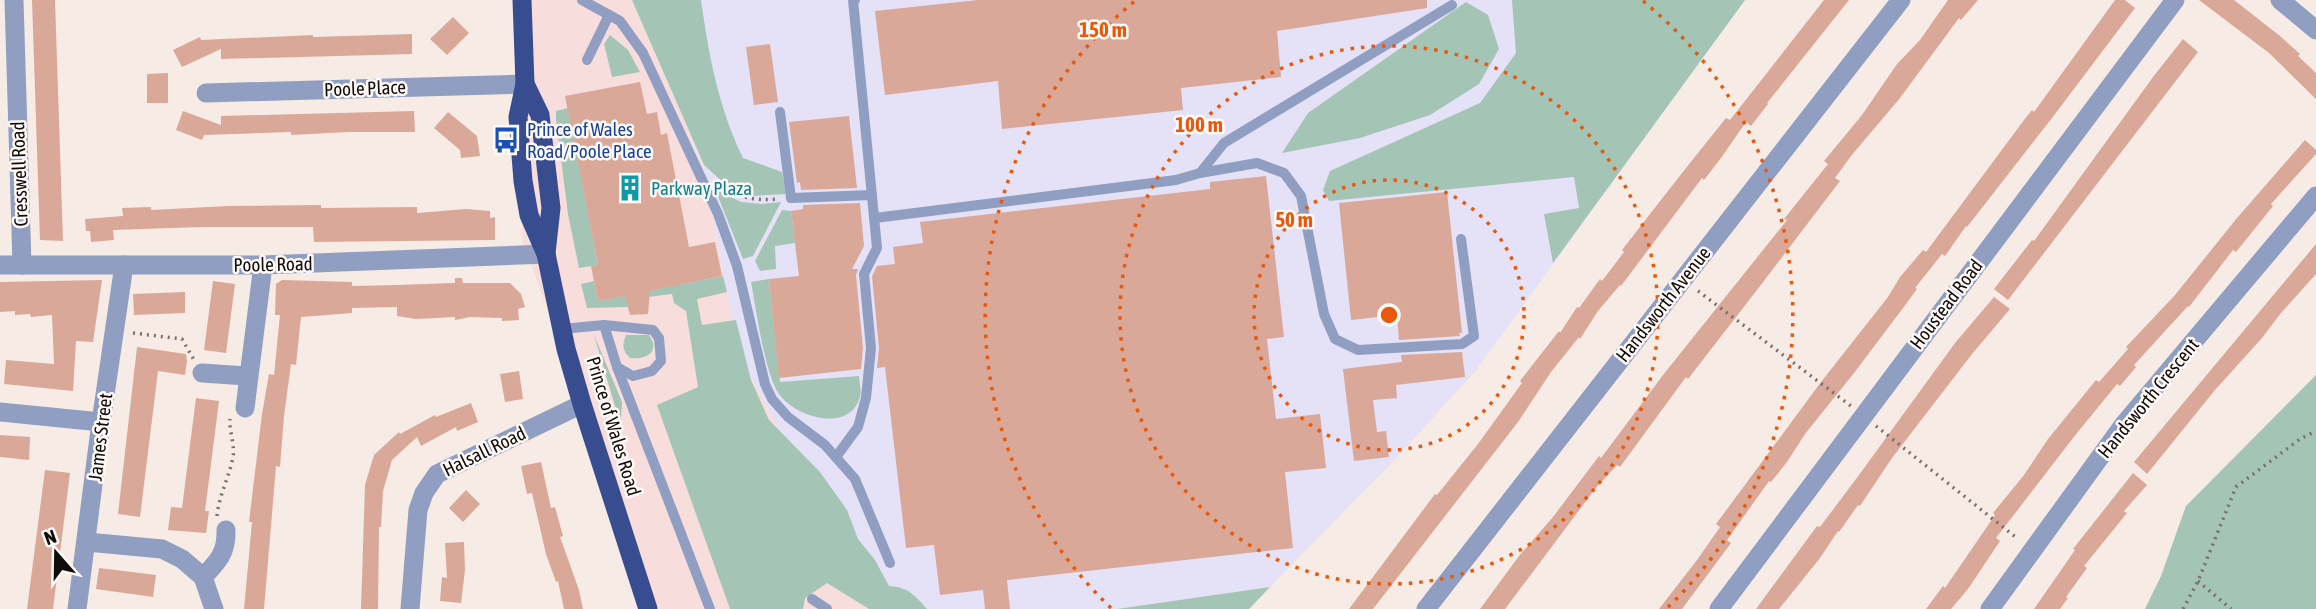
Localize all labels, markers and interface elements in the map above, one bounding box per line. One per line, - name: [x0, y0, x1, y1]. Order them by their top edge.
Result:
- text: 150 m: [1079, 17, 1127, 41]
- street label: Poole Place: [324, 76, 406, 100]
- text: 100 m: [1175, 112, 1223, 136]
- place label: Prince of Wales Road/Poole Place: [527, 118, 652, 162]
- street label: Cresswell Road: [6, 121, 32, 227]
- bus stop icon: Prince of Wales Road/Poole Place: [491, 125, 521, 155]
- building icon: Parkway Plaza: [615, 173, 645, 203]
- place label: Parkway Plaza: [651, 177, 752, 199]
- text: 50 m: [1275, 207, 1313, 231]
- street label: Handsworth Avenue: [1611, 242, 1715, 366]
- street label: Poole Road: [233, 252, 313, 276]
- street label: Houstead Road: [1905, 255, 1987, 353]
- centre of rings: [1377, 303, 1401, 327]
- street label: Handsworth Crescent: [2093, 334, 2203, 462]
- street label: Prince of Wales Road: [582, 354, 646, 498]
- street label: James Street: [84, 392, 116, 482]
- street label: Halsall Road: [439, 422, 529, 480]
- north arrow: [21, 518, 91, 588]
- text: N: [41, 525, 59, 549]

